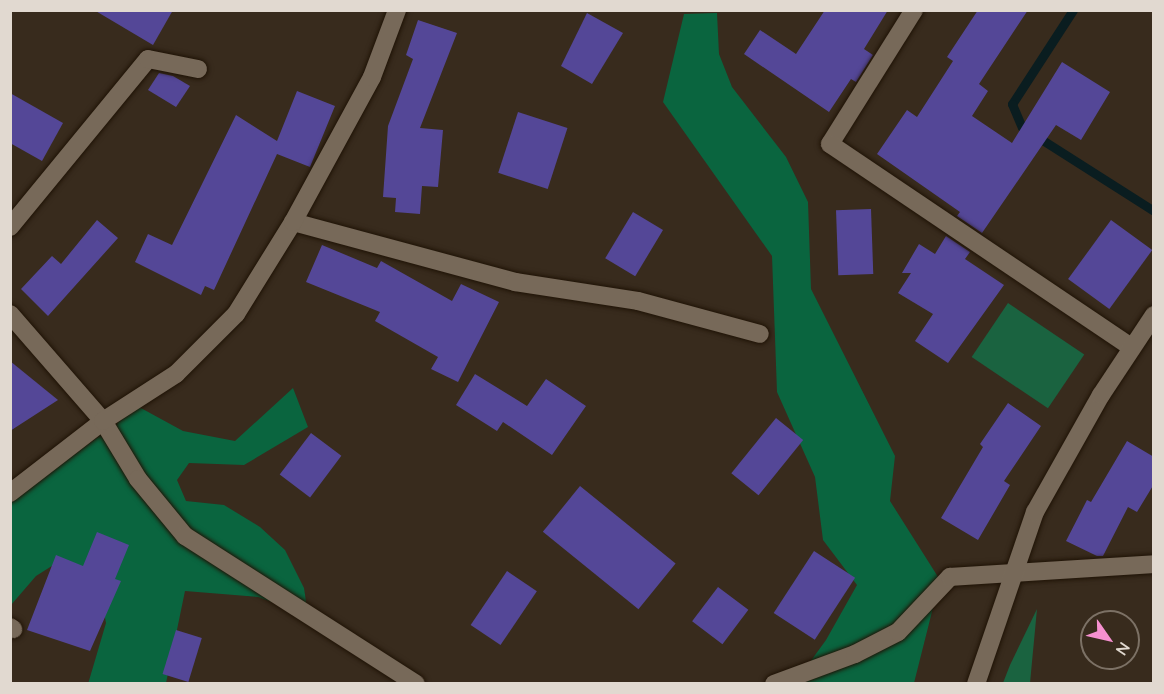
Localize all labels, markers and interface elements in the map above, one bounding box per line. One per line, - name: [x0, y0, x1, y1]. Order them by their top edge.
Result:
- north arrow: [1080, 610, 1140, 670]
- text: N: [1112, 638, 1135, 659]

